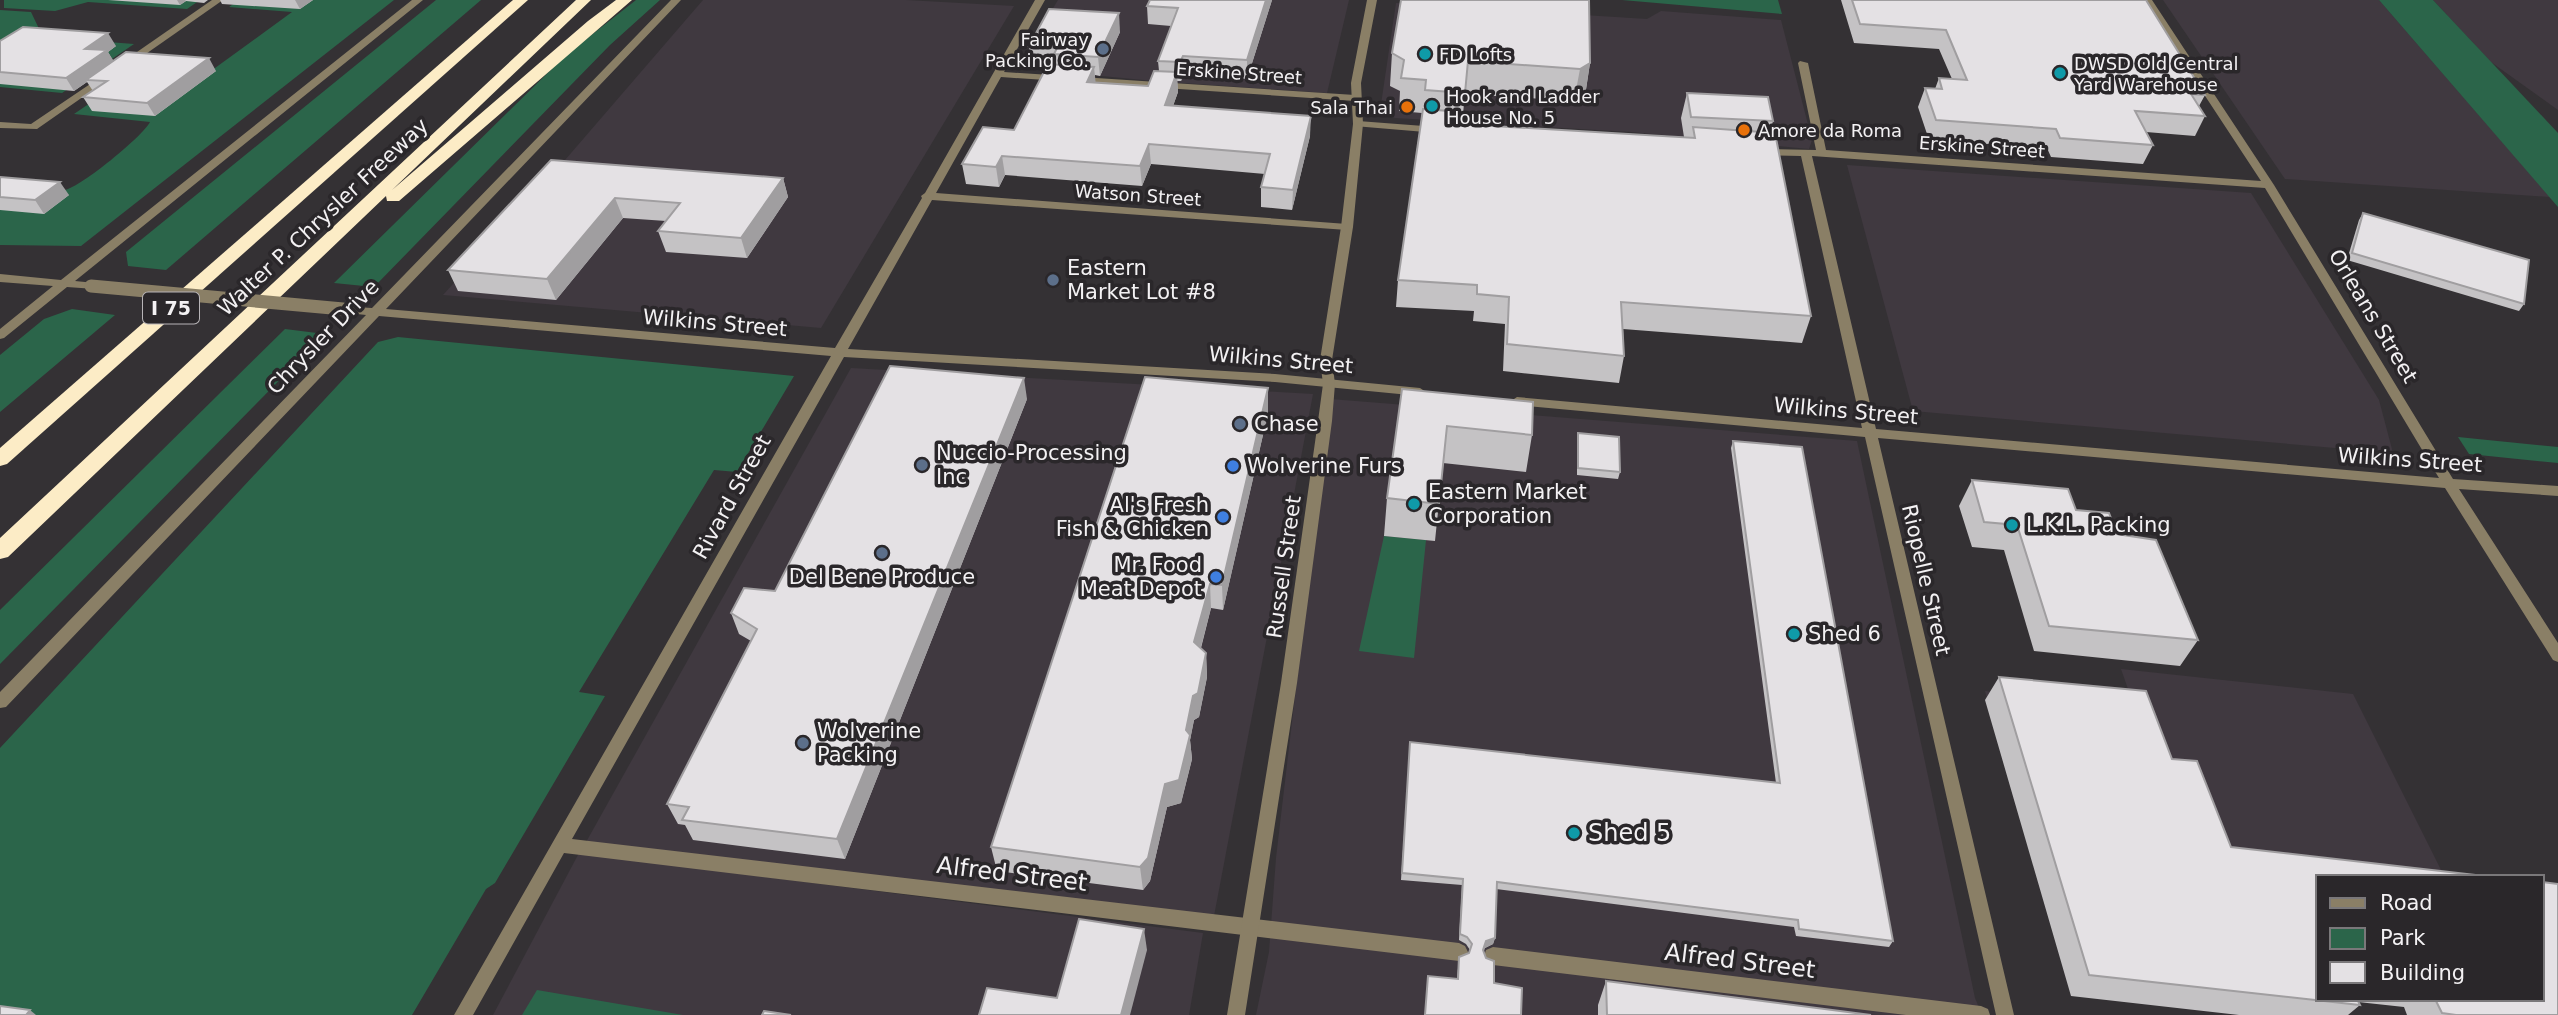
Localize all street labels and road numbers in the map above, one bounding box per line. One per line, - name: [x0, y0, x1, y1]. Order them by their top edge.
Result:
- street label: Erskine Street: [1175, 58, 1303, 88]
- street label: Walter P. Chrysler Freeway: [213, 113, 433, 321]
- street label: Erskine Street: [1918, 132, 2046, 162]
- street label: Watson Street: [1074, 180, 1202, 210]
- street label: Orleans Street: [2324, 245, 2422, 387]
- street label: Chrysler Drive: [262, 275, 384, 399]
- road number: I 75: [143, 292, 199, 324]
- street label: Wilkins Street: [642, 305, 788, 341]
- street label: Wilkins Street: [1208, 342, 1354, 378]
- street label: Wilkins Street: [1773, 393, 1919, 429]
- street label: Rivard Street: [688, 431, 776, 563]
- street label: Wilkins Street: [2337, 443, 2483, 477]
- street label: Russell Street: [1262, 494, 1306, 640]
- street label: Riopelle Street: [1897, 502, 1955, 658]
- street label: Alfred Street: [935, 851, 1089, 897]
- street label: Alfred Street: [1663, 938, 1817, 984]

